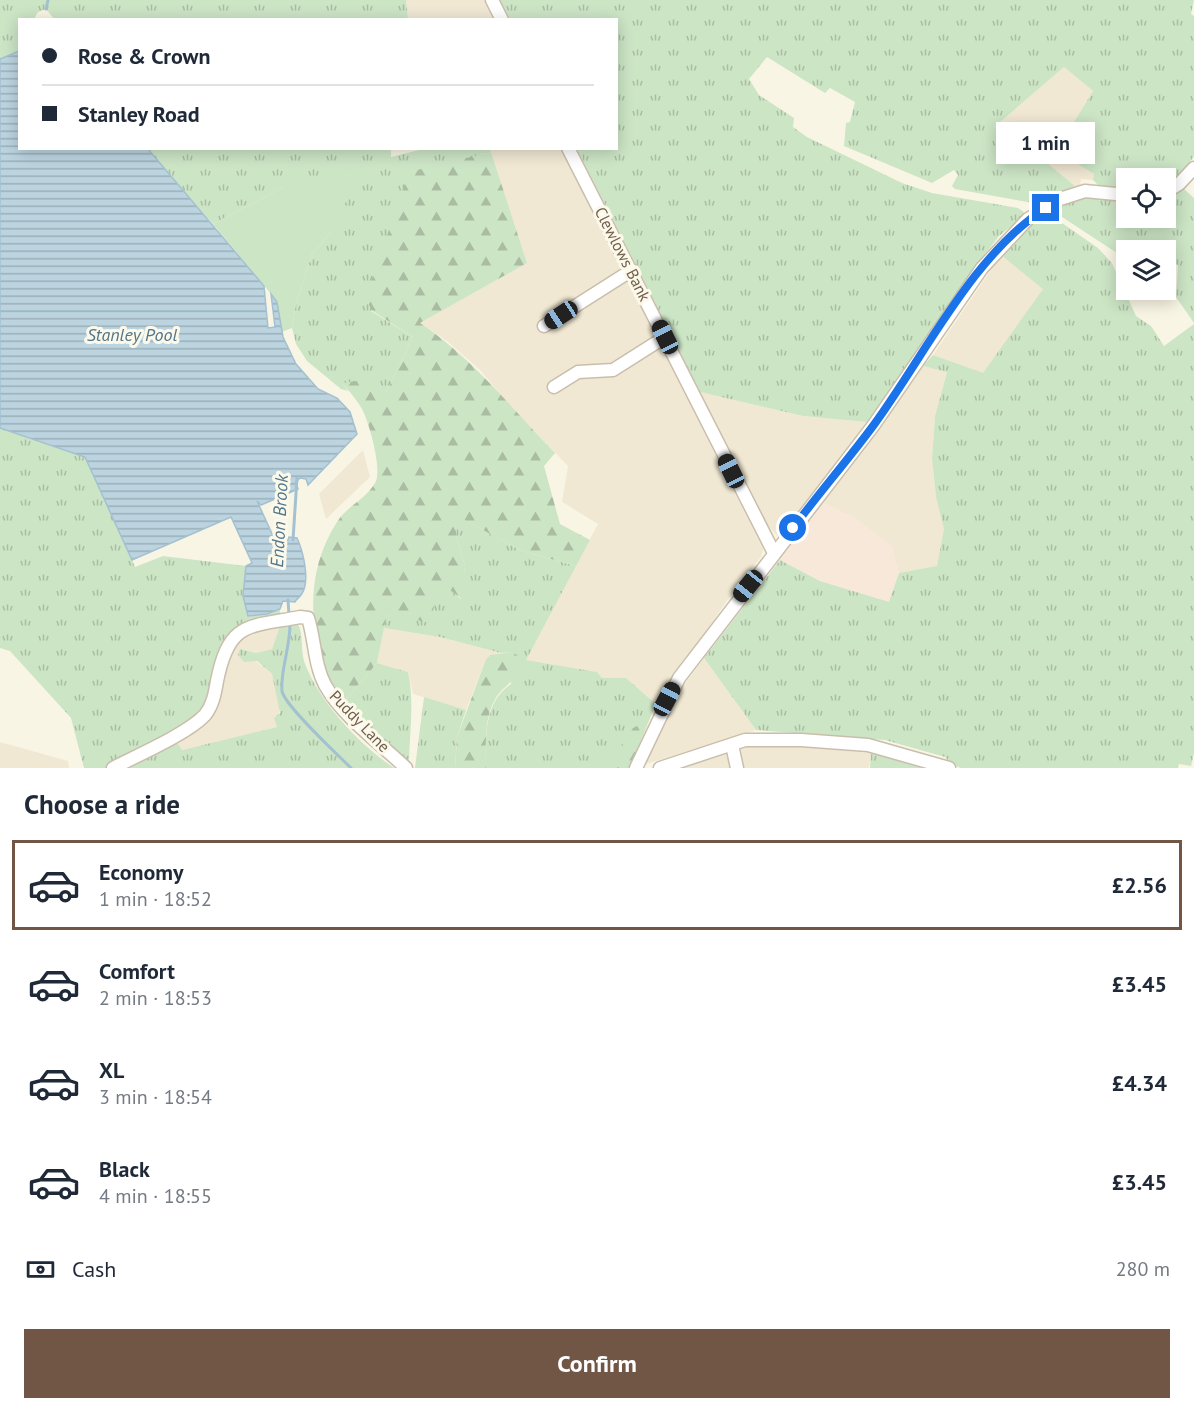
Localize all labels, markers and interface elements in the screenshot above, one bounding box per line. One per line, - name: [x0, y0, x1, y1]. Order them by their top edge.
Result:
- text: Rose & Crown: [78, 42, 210, 70]
- text: Stanley Road: [78, 100, 200, 128]
- callout: 1 min: [996, 121, 1096, 163]
- text: 1 min: [1021, 130, 1070, 156]
- map controls: [1116, 168, 1176, 300]
- button: locate: [1116, 168, 1176, 228]
- route end: [1032, 194, 1059, 221]
- street label: Clewlows Bank: [591, 204, 655, 305]
- button: layers: [1116, 240, 1176, 300]
- car: [541, 298, 581, 332]
- car: [649, 317, 681, 357]
- water label: Stanley Pool: [87, 323, 177, 346]
- car: [715, 451, 747, 491]
- water label: Endon Brook: [265, 473, 293, 568]
- route start: [779, 514, 806, 541]
- car: [730, 566, 766, 606]
- car: [651, 679, 683, 719]
- street label: Puddy Lane: [326, 686, 394, 756]
- text: Choose a ride: [24, 787, 180, 821]
- icon: car: [27, 858, 81, 912]
- text: Economy: [99, 858, 183, 886]
- text: £2.56: [1112, 871, 1167, 899]
- text: 1 min · 18:52: [99, 886, 212, 912]
- icon: car: [27, 957, 81, 1011]
- text: Comfort: [99, 957, 175, 985]
- text: £3.45: [1112, 970, 1167, 998]
- text: 2 min · 18:53: [99, 985, 212, 1011]
- icon: car: [27, 1056, 81, 1110]
- text: XL: [99, 1056, 124, 1084]
- text: £4.34: [1112, 1069, 1167, 1097]
- text: 3 min · 18:54: [99, 1084, 212, 1110]
- icon: car: [27, 1155, 81, 1209]
- text: Black: [99, 1155, 150, 1183]
- text: £3.45: [1112, 1168, 1167, 1196]
- text: 4 min · 18:55: [99, 1183, 212, 1209]
- icon: cash: [24, 1253, 57, 1286]
- text: Cash: [72, 1255, 116, 1283]
- text: 280 m: [1116, 1256, 1170, 1282]
- button: Confirm: [24, 1329, 1170, 1398]

